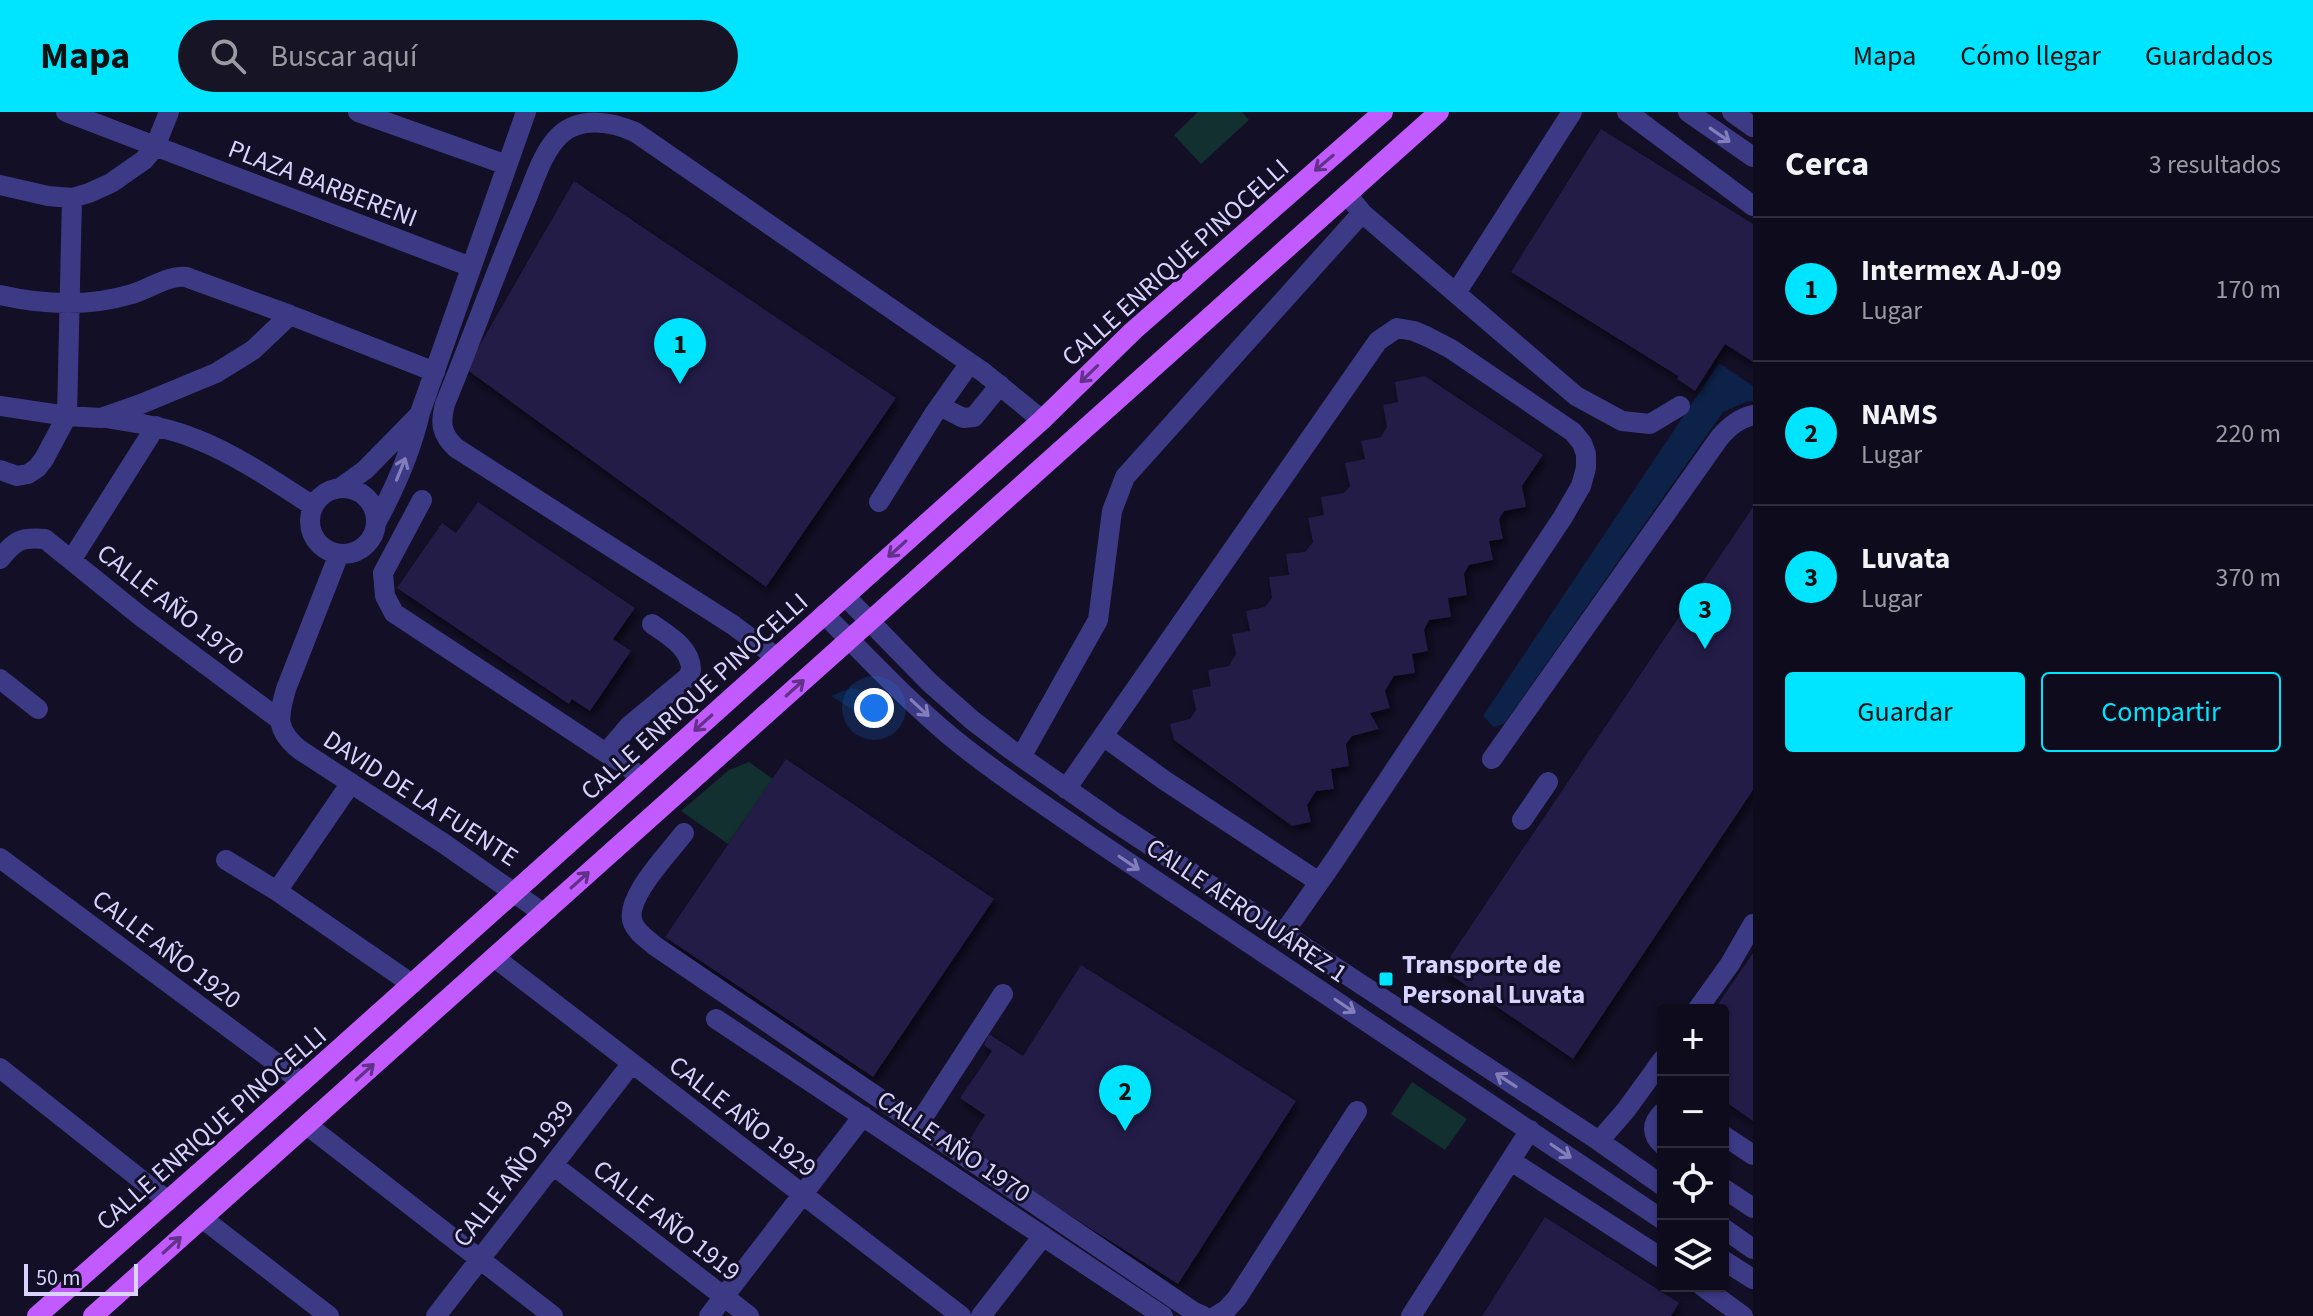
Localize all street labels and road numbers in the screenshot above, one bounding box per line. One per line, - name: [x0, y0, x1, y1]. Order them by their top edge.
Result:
- street label: PLAZA BARBERENI: [223, 130, 423, 237]
- street label: CALLE ENRIQUE PINOCELLI: [1054, 150, 1297, 375]
- street label: CALLE AÑO 1970: [89, 535, 252, 674]
- street label: CALLE ENRIQUE PINOCELLI: [573, 584, 816, 809]
- street label: DAVID DE LA FUENTE: [316, 721, 525, 875]
- street label: CALLE AEROJUÁREZ 1: [1139, 829, 1355, 992]
- street label: CALLE AÑO 1920: [84, 881, 249, 1018]
- street label: CALLE ENRIQUE PINOCELLI: [88, 1018, 335, 1239]
- street label: CALLE AÑO 1929: [661, 1047, 824, 1186]
- street label: CALLE AÑO 1970: [869, 1081, 1038, 1212]
- street label: CALLE AÑO 1939: [444, 1092, 583, 1255]
- street label: CALLE AÑO 1919: [585, 1151, 748, 1290]

